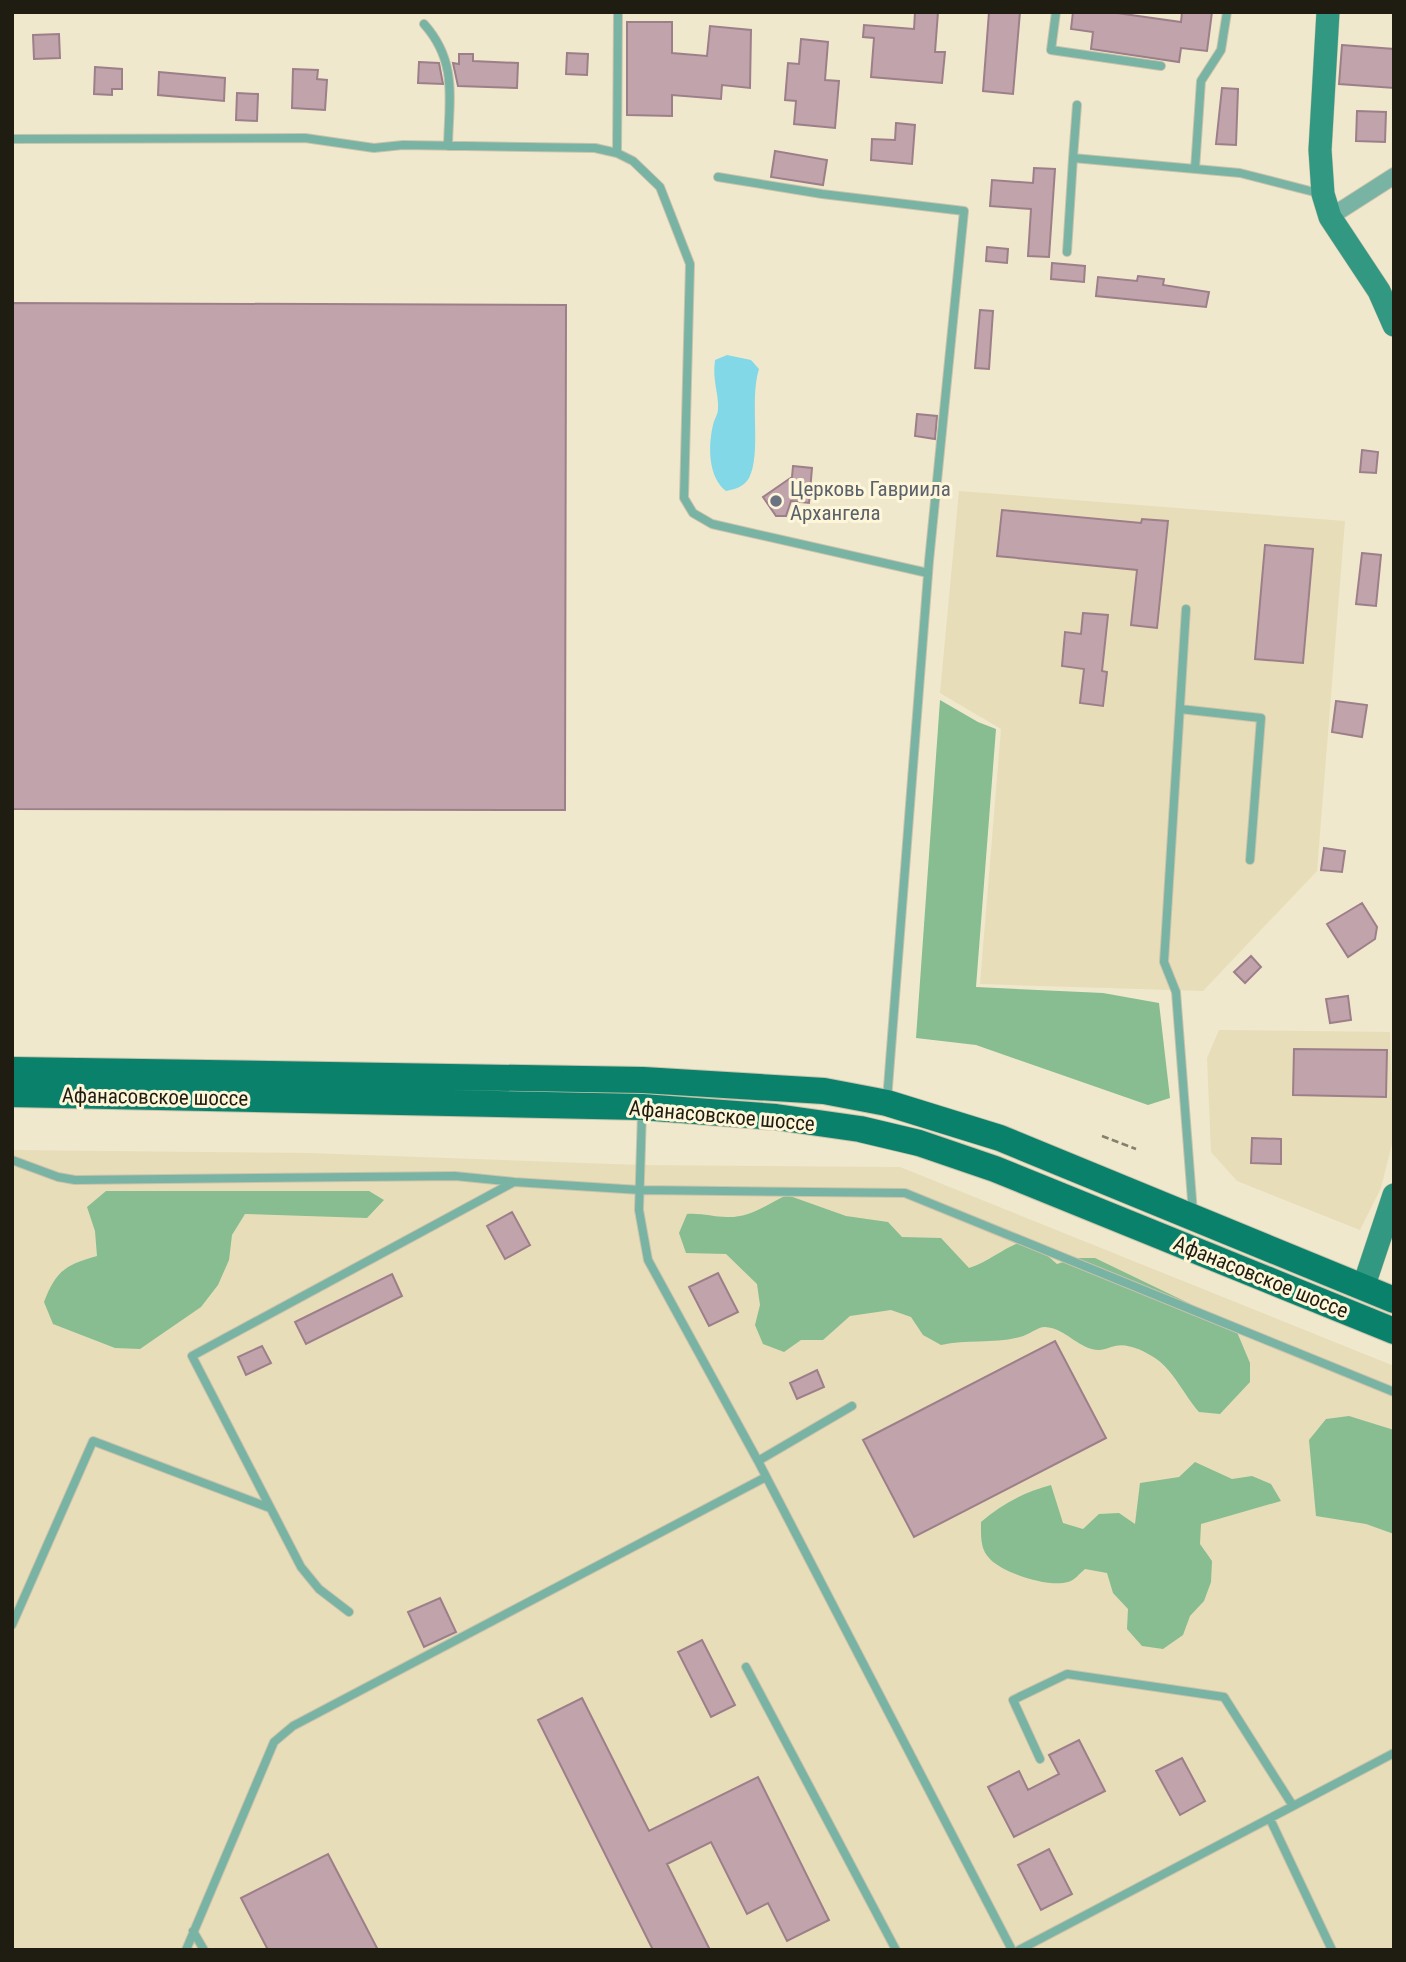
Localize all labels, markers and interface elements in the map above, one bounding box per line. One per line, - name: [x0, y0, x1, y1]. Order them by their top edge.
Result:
- place label: Церковь Гавриила Архангела: [790, 477, 951, 525]
- marker: Церковь Гавриила Архангела: [768, 493, 784, 509]
- street label: Афанасовское шоссе: [62, 1083, 248, 1111]
- street label: Афанасовское шоссе: [628, 1096, 816, 1136]
- street label: Афанасовское шоссе: [1170, 1231, 1352, 1323]

